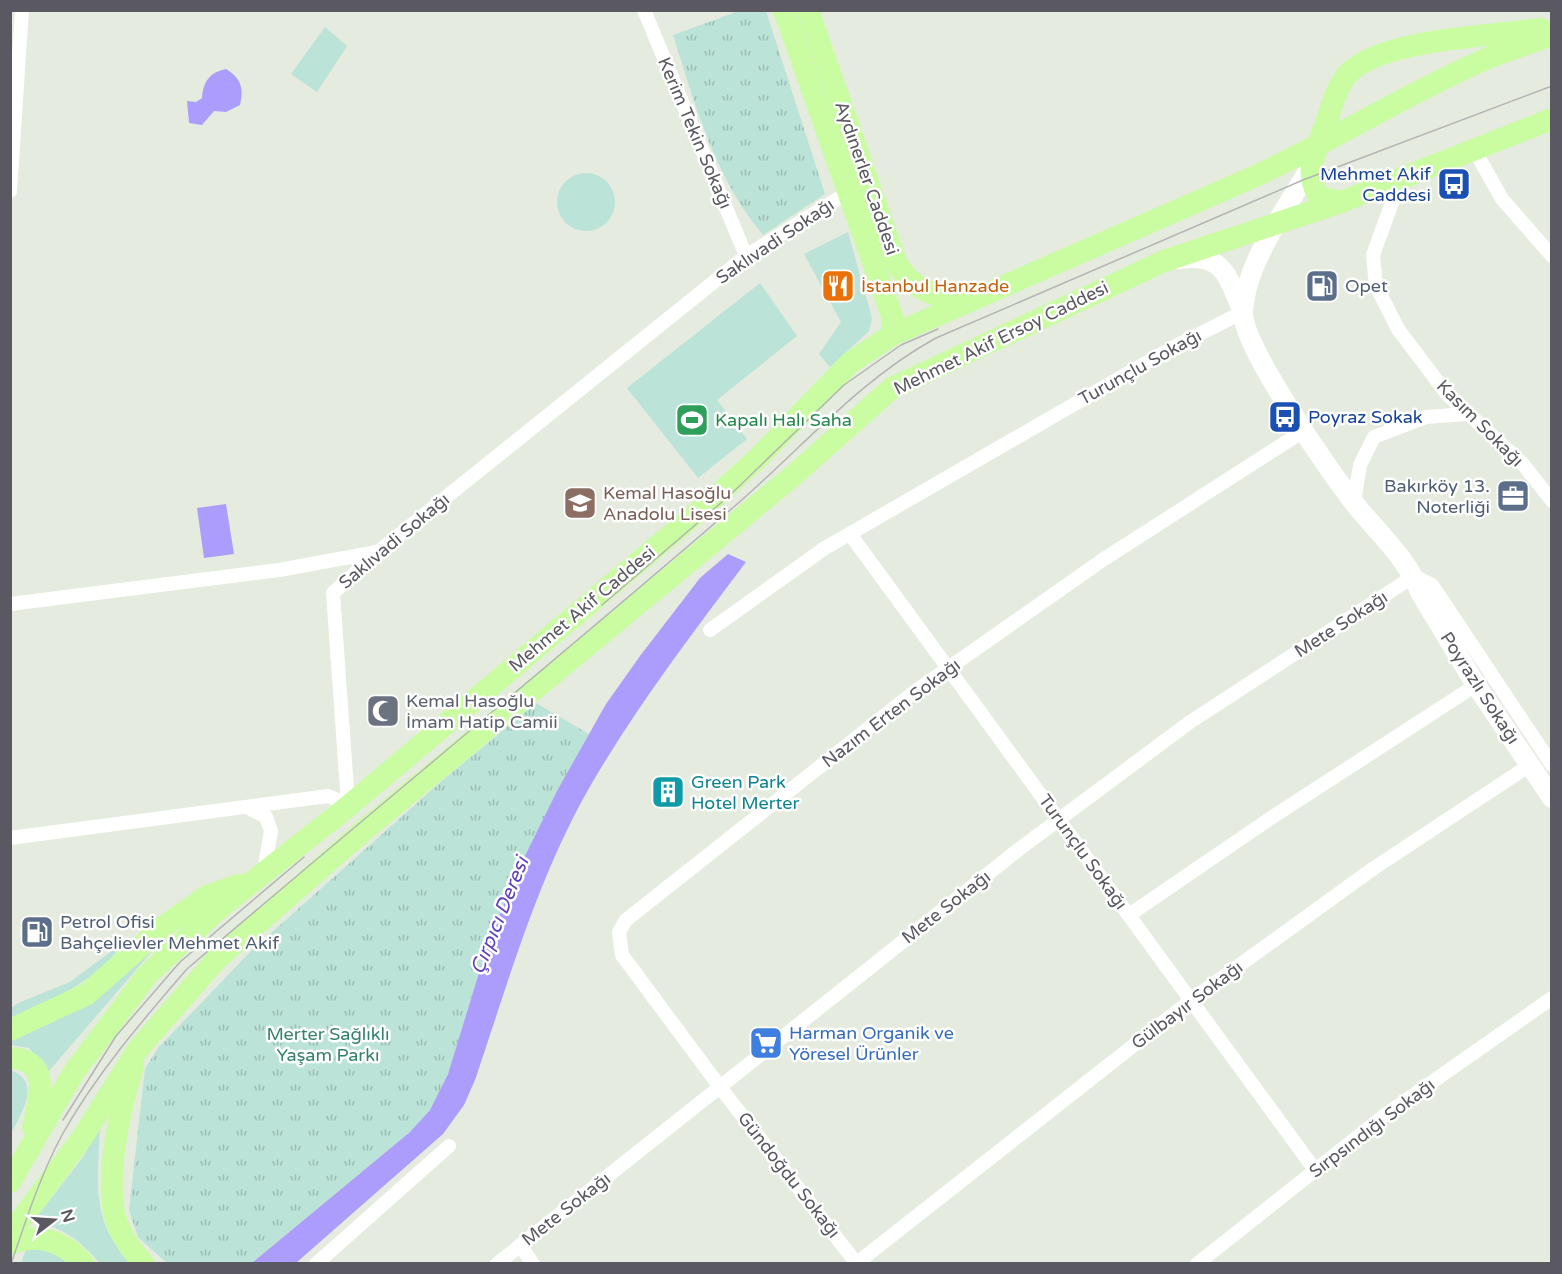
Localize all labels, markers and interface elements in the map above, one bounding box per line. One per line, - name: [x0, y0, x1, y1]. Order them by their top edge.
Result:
- street label: Kerim Tekin Sokağı: [653, 54, 737, 212]
- street label: Aydınerler Caddesi: [830, 98, 904, 258]
- place label: Mehmet Akif Caddesi: [1320, 163, 1431, 206]
- bus stop icon: Mehmet Akif Caddesi: [1436, 166, 1472, 202]
- street label: Saklıvadi Sokağı: [712, 193, 838, 289]
- restaurant icon: İstanbul Hanzade: [820, 268, 856, 304]
- fuel station icon: Opet: [1304, 268, 1340, 304]
- place label: İstanbul Hanzade: [861, 275, 1009, 297]
- place label: Opet: [1345, 275, 1388, 297]
- street label: Mehmet Akif Ersoy Caddesi: [890, 276, 1112, 400]
- street label: Turunçlu Sokağı: [1075, 324, 1205, 410]
- street label: Kasım Sokağı: [1432, 375, 1528, 471]
- bus stop icon: Poyraz Sokak: [1267, 399, 1303, 435]
- sports icon: Kapalı Halı Saha: [674, 402, 710, 438]
- place label: Poyraz Sokak: [1308, 406, 1423, 428]
- place label: Kapalı Halı Saha: [715, 409, 852, 431]
- place label: Bakırköy 13. Noterliği: [1384, 475, 1490, 518]
- office icon: Bakırköy 13. Noterliği: [1495, 478, 1531, 514]
- place label: Kemal Hasoğlu Anadolu Lisesi: [603, 482, 731, 525]
- school or university icon: Kemal Hasoğlu Anadolu Lisesi: [562, 485, 598, 521]
- street label: Saklıvadi Sokağı: [334, 488, 454, 594]
- street label: Mehmet Akif Caddesi: [504, 541, 660, 677]
- street label: Mete Sokağı: [1290, 586, 1392, 662]
- street label: Poyrazlı Sokağı: [1435, 628, 1525, 748]
- street label: Nazım Erten Sokağı: [817, 654, 965, 772]
- place label: Kemal Hasoğlu İmam Hatip Camii: [406, 690, 558, 733]
- mosque icon: Kemal Hasoğlu İmam Hatip Camii: [365, 693, 401, 729]
- place label: Green Park Hotel Merter: [691, 771, 799, 814]
- building icon: Green Park Hotel Merter: [650, 774, 686, 810]
- street label: Turunçlu Sokağı: [1034, 790, 1132, 914]
- water label: Çırpıcı Deresi: [466, 851, 535, 978]
- street label: Mete Sokağı: [897, 866, 995, 948]
- place label: Petrol Ofisi Bahçelievler Mehmet Akif: [60, 911, 279, 954]
- fuel station icon: Petrol Ofisi Bahçelievler Mehmet Akif: [19, 914, 55, 950]
- street label: Gülbayır Sokağı: [1127, 956, 1247, 1054]
- place label: Harman Organik ve Yöresel Ürünler: [789, 1022, 954, 1065]
- park label: Merter Sağlıklı Yaşam Parkı: [266, 1023, 390, 1066]
- supermarket icon: Harman Organik ve Yöresel Ürünler: [748, 1025, 784, 1061]
- street label: Sırpsındığı Sokağı: [1305, 1074, 1439, 1182]
- street label: Gündoğdu Sokağı: [733, 1108, 845, 1242]
- street label: Mete Sokağı: [517, 1168, 615, 1250]
- north arrow: [24, 1190, 84, 1250]
- text: N: [56, 1207, 79, 1225]

